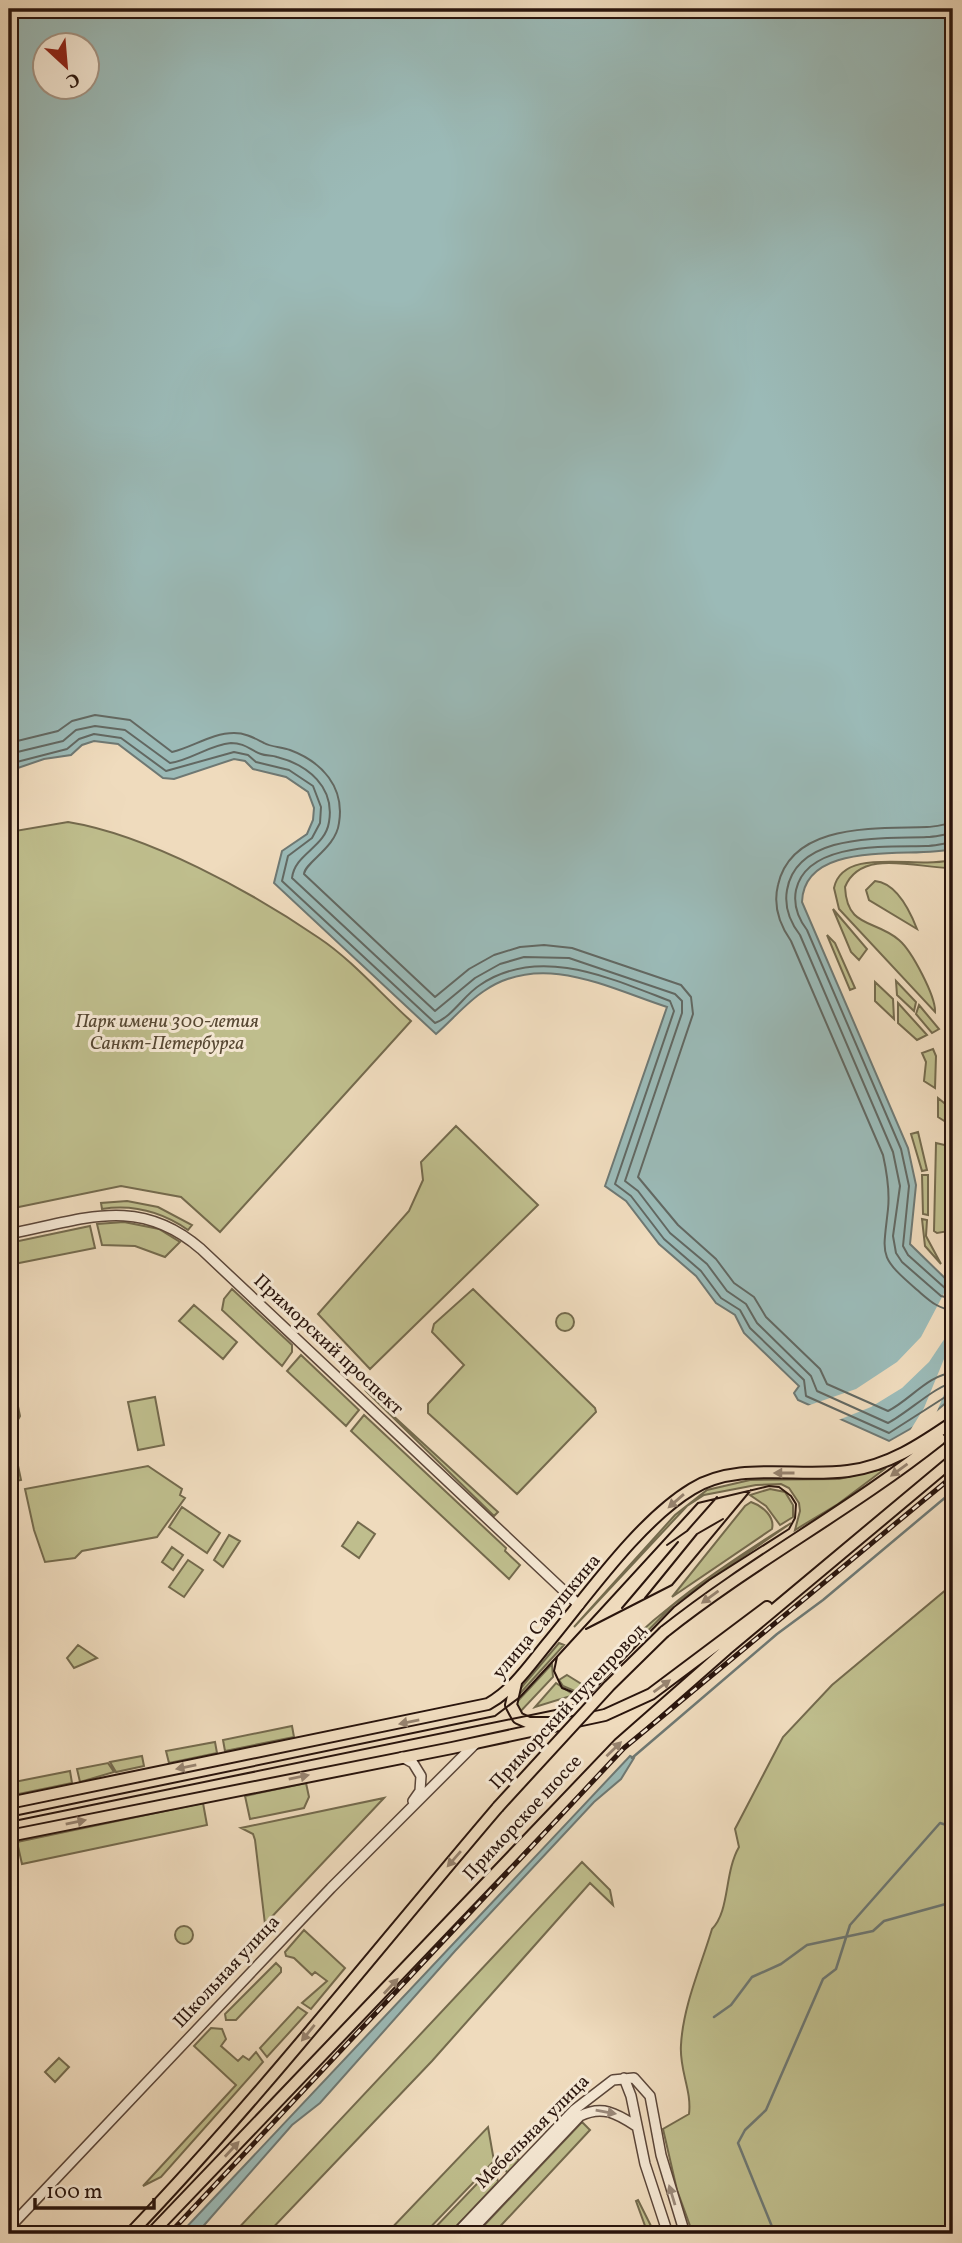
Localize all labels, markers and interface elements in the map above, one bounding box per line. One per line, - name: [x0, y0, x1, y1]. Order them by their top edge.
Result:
- north arrow: [32, 32, 102, 102]
- text: С: [61, 65, 84, 94]
- park label: Парк имени 300-летия Санкт-Петербурга: [75, 1009, 259, 1057]
- street label: Приморский проспект: [247, 1269, 409, 1422]
- one-way arrow: [890, 1463, 908, 1477]
- one-way arrow: [773, 1467, 795, 1479]
- one-way arrow: [667, 1493, 685, 1509]
- street label: улица Савушкина: [487, 1549, 607, 1685]
- one-way arrow: [701, 1589, 719, 1603]
- street label: Приморский путепровод: [484, 1618, 652, 1796]
- one-way arrow: [653, 1679, 671, 1693]
- one-way arrow: [398, 1716, 420, 1727]
- one-way arrow: [605, 1741, 622, 1757]
- street label: Приморское шоссе: [458, 1749, 588, 1887]
- one-way arrow: [175, 1761, 197, 1772]
- one-way arrow: [288, 1771, 310, 1782]
- one-way arrow: [65, 1817, 87, 1828]
- one-way arrow: [446, 1850, 462, 1868]
- street label: Школьная улица: [168, 1910, 286, 2034]
- one-way arrow: [382, 1978, 398, 1995]
- one-way arrow: [300, 2024, 315, 2042]
- street label: Мебельная улица: [470, 2069, 596, 2195]
- one-way arrow: [595, 2107, 617, 2118]
- one-way arrow: [224, 2140, 240, 2158]
- scale bar: [35, 2166, 154, 2210]
- text: 100 m: [46, 2178, 103, 2207]
- one-way arrow: [666, 2185, 677, 2206]

